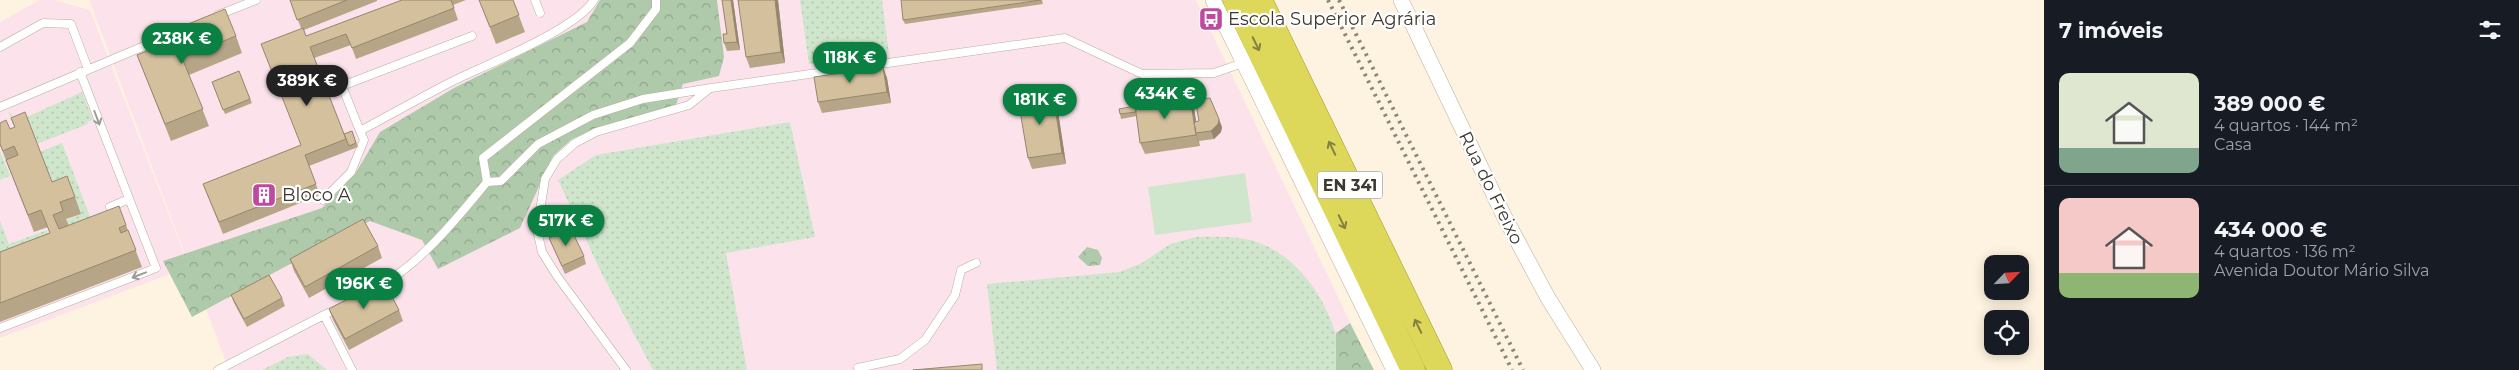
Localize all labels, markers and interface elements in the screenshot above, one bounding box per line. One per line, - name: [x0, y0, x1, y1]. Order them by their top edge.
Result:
- bus stop icon: Escola Superior Agrária: [1198, 6, 1224, 32]
- place label: Escola Superior Agrária: [1228, 8, 1436, 30]
- icon: filters: [2476, 16, 2504, 44]
- text: 7 imóveis: [2059, 18, 2163, 43]
- pin: 238K €: [141, 22, 223, 65]
- text: 238K €: [153, 29, 211, 48]
- one-way arrow: [1252, 36, 1261, 51]
- pin: 118K €: [809, 42, 891, 84]
- text: 118K €: [824, 48, 876, 67]
- pin: 389K €: [266, 64, 348, 107]
- text: 389K €: [277, 71, 337, 90]
- pin: 434K €: [1124, 78, 1206, 120]
- pin: 181K €: [999, 84, 1081, 126]
- text: 434K €: [1135, 84, 1195, 103]
- text: 181K €: [1014, 90, 1066, 109]
- text: 389 000 €: [2214, 91, 2325, 116]
- icon: home: [2099, 93, 2159, 153]
- one-way arrow: [93, 110, 102, 125]
- text: 4 quartos · 144 m²: [2214, 116, 2358, 135]
- street label: Rua do Freixo: [1454, 128, 1528, 248]
- text: Casa: [2214, 135, 2252, 154]
- one-way arrow: [1327, 141, 1337, 156]
- road number: EN 341: [1318, 172, 1382, 198]
- building icon: Bloco A: [251, 182, 277, 208]
- place label: Bloco A: [282, 184, 351, 206]
- pin: 517K €: [525, 204, 607, 247]
- text: 517K €: [538, 211, 594, 230]
- one-way arrow: [1338, 214, 1347, 229]
- text: 434 000 €: [2214, 217, 2327, 242]
- icon: home: [2099, 218, 2159, 278]
- text: 4 quartos · 136 m²: [2214, 242, 2356, 261]
- north arrow: [1984, 255, 2029, 300]
- map controls: [1984, 255, 2029, 355]
- text: Avenida Doutor Mário Silva: [2214, 261, 2429, 280]
- pin: 196K €: [323, 268, 405, 310]
- one-way arrow: [132, 270, 147, 280]
- text: 196K €: [336, 274, 392, 293]
- button: locate: [1984, 310, 2029, 355]
- one-way arrow: [1413, 319, 1423, 334]

